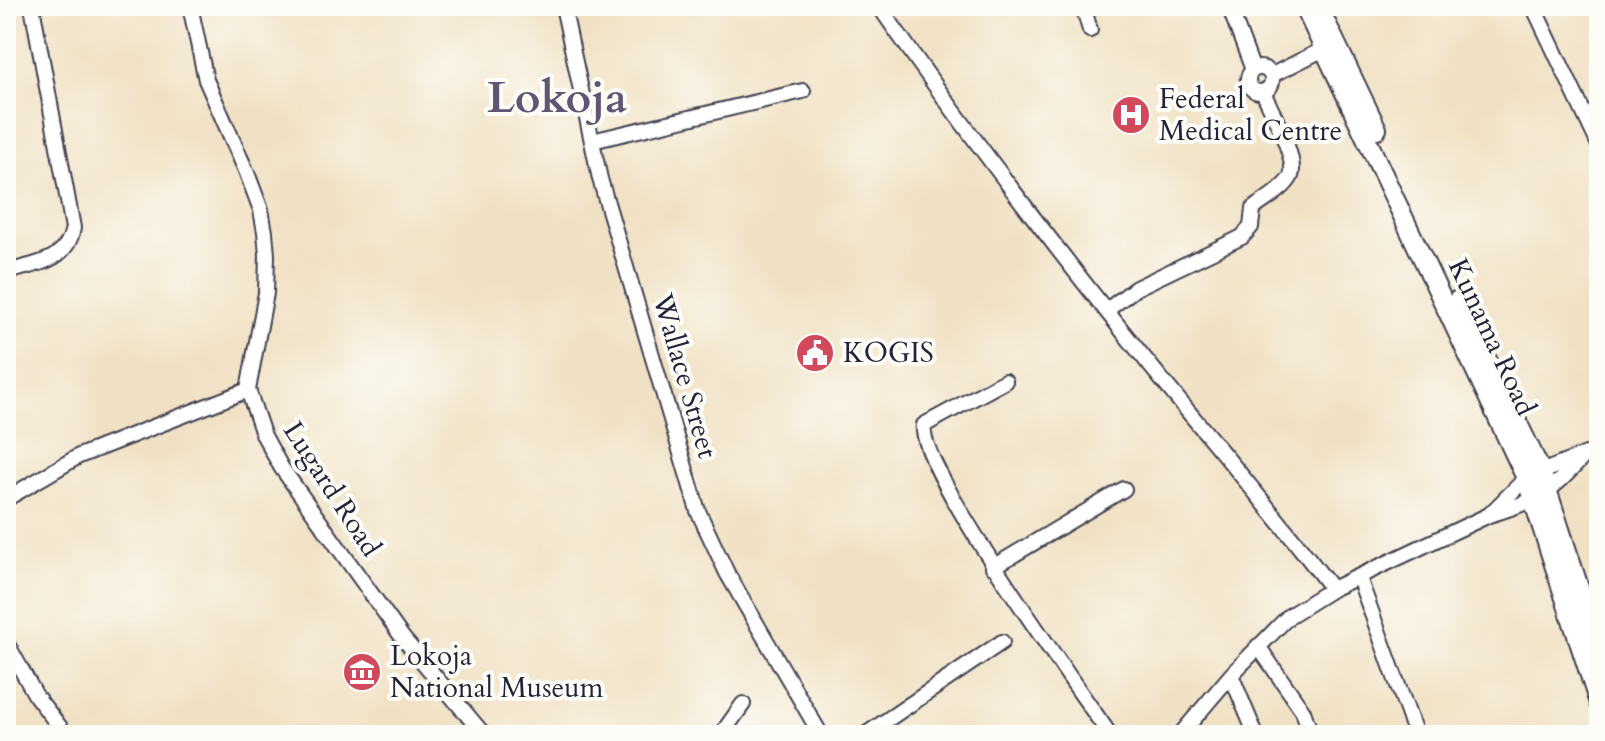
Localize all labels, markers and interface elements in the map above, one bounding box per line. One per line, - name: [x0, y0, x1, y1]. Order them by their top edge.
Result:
- district label: Lokoja: [487, 68, 627, 128]
- place label: Federal Medical Centre: [1159, 80, 1342, 150]
- hospital icon: Federal Medical Centre: [1110, 94, 1152, 136]
- street label: Kunama Road: [1439, 252, 1545, 422]
- street label: Wallace Street: [643, 288, 727, 463]
- public building icon: KOGIS: [794, 332, 836, 374]
- place label: KOGIS: [843, 334, 934, 372]
- street label: Lugard Road: [274, 414, 390, 564]
- place label: Lokoja National Museum: [390, 637, 604, 707]
- museum icon: Lokoja National Museum: [341, 651, 383, 693]

